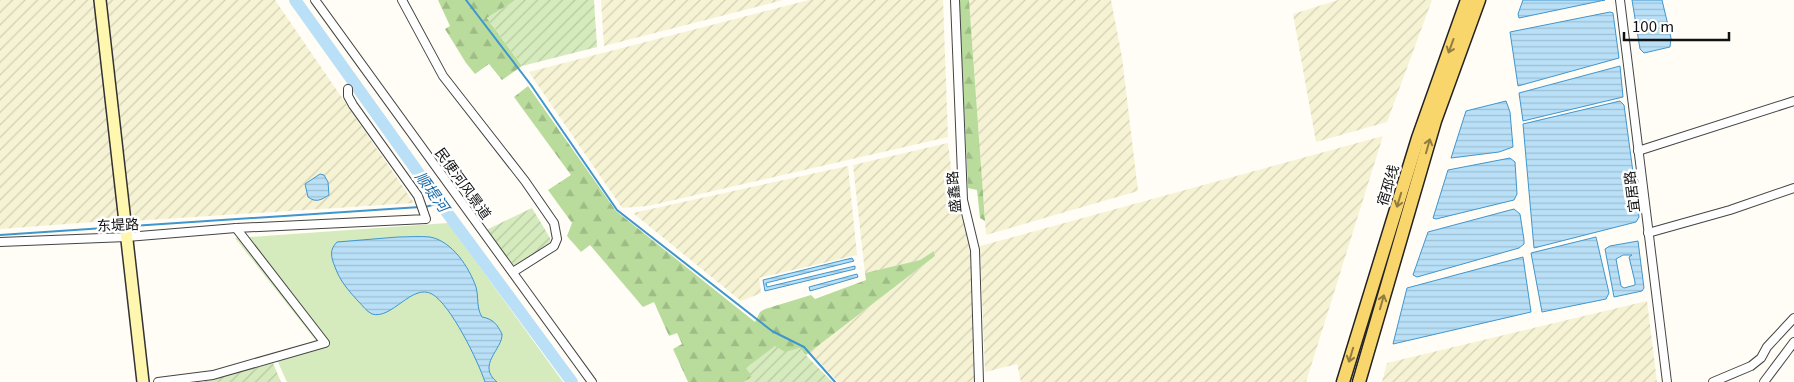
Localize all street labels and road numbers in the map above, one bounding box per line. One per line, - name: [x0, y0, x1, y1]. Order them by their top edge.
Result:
- street label: 民便河风景道: [431, 143, 497, 223]
- street label: 宿邳线: [1371, 162, 1403, 208]
- street label: 盛鑫路: [941, 170, 965, 214]
- street label: 宜居路: [1619, 170, 1643, 214]
- street label: 东堤路: [97, 213, 139, 235]

